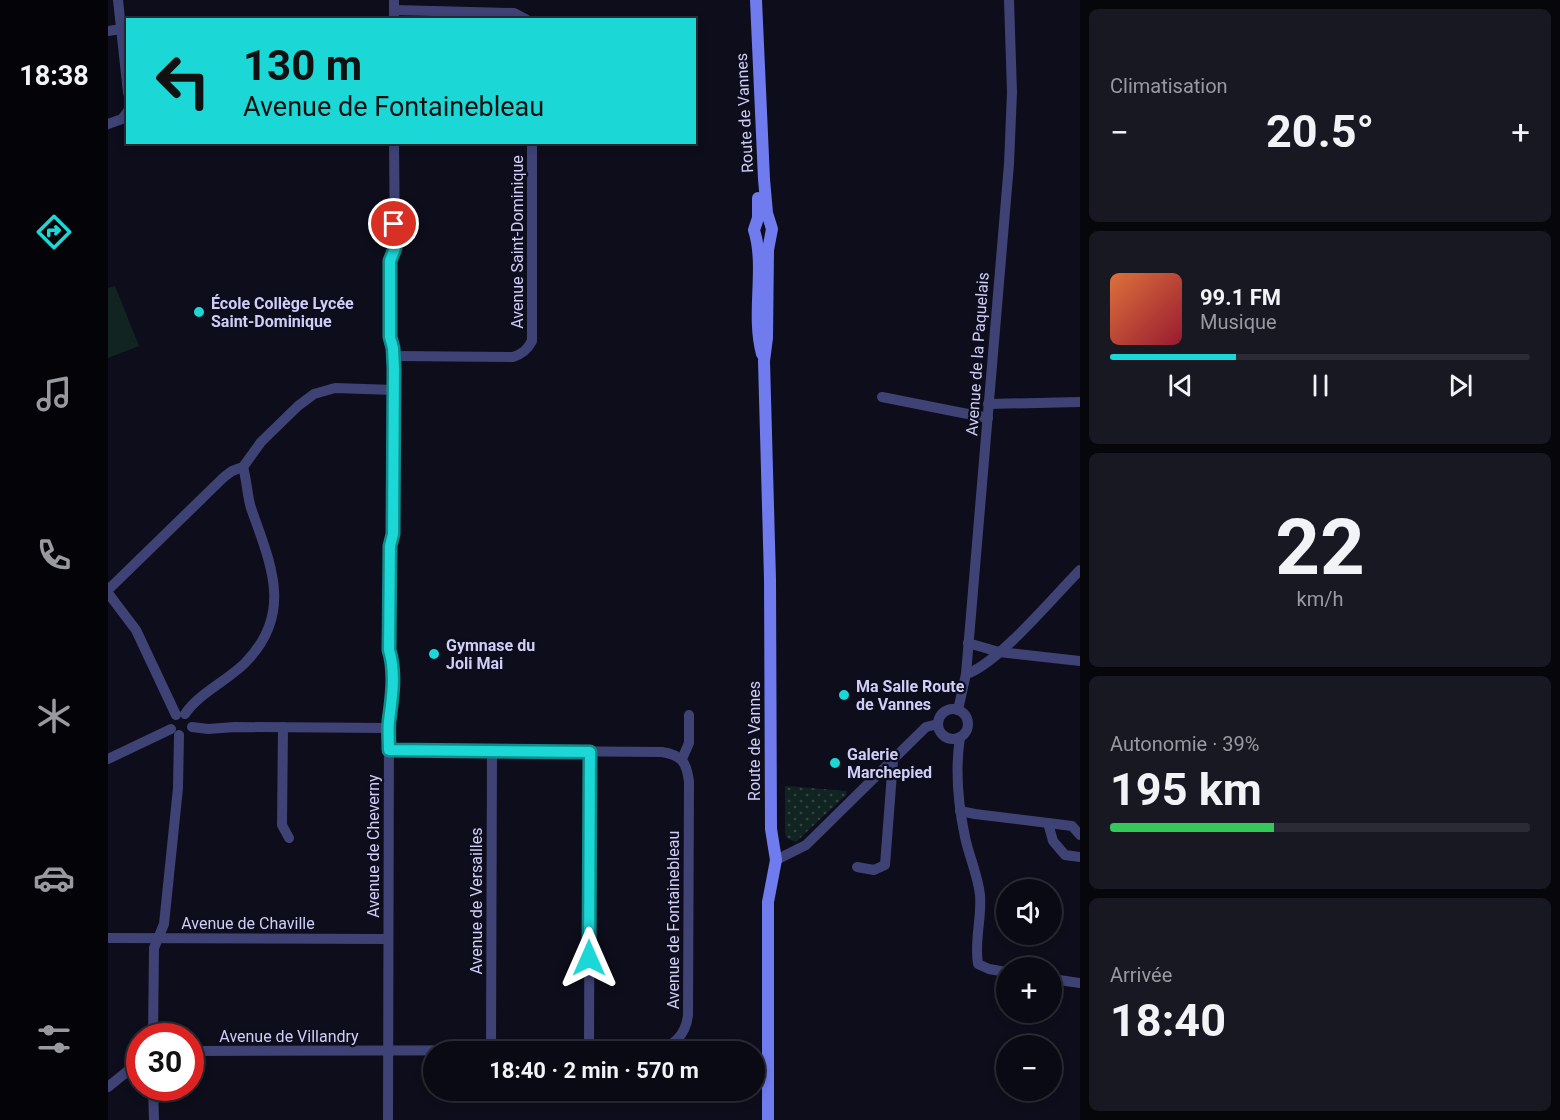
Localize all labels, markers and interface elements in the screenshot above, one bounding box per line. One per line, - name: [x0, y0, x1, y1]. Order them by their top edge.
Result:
- text: 130 m: [243, 41, 362, 90]
- icon: left: [144, 42, 222, 120]
- street label: Route de Vannes: [732, 53, 757, 173]
- text: 18:38: [19, 60, 89, 92]
- text: Climatisation: [1110, 74, 1228, 98]
- text: Avenue de Fontainebleau: [243, 91, 544, 123]
- text: 20.5°: [1266, 105, 1374, 158]
- text: −: [1110, 113, 1129, 152]
- text: +: [1511, 113, 1530, 152]
- street label: Avenue Saint-Dominique: [508, 155, 527, 329]
- pin: [368, 198, 419, 249]
- icon: arrive: [377, 207, 410, 240]
- icon: directions: [33, 211, 75, 253]
- street label: Avenue de la Paquelais: [962, 271, 993, 437]
- text: 99.1 FM: [1200, 285, 1281, 310]
- place label: École Collège Lycée Saint-Dominique: [211, 294, 354, 331]
- marker: École Collège Lycée Saint-Dominique: [192, 305, 206, 319]
- text: Musique: [1200, 310, 1277, 334]
- icon: previous: [1164, 369, 1197, 402]
- icon: pause: [1304, 369, 1337, 402]
- icon: next: [1444, 369, 1477, 402]
- icon: music: [33, 373, 75, 415]
- text: 22: [1275, 502, 1365, 593]
- icon: phone: [33, 534, 75, 576]
- text: km/h: [1297, 587, 1343, 611]
- place label: Gymnase du Joli Mai: [446, 636, 535, 673]
- marker: Gymnase du Joli Mai: [427, 647, 441, 661]
- place label: Ma Salle Route de Vannes: [856, 677, 965, 714]
- street label: Route de Vannes: [745, 681, 764, 801]
- marker: Ma Salle Route de Vannes: [837, 688, 851, 702]
- icon: climate: [33, 695, 75, 737]
- text: Autonomie · 39%: [1110, 732, 1259, 756]
- place label: Galerie Marchepied: [847, 745, 932, 782]
- marker: Galerie Marchepied: [828, 756, 842, 770]
- text: 195 km: [1110, 763, 1262, 816]
- street label: Avenue de Cheverny: [364, 774, 383, 918]
- street label: Avenue de Versailles: [467, 828, 486, 974]
- street label: Avenue de Fontainebleau: [664, 831, 683, 1009]
- icon: car: [33, 857, 75, 899]
- map controls: [996, 879, 1062, 1101]
- button: sound: [996, 879, 1062, 945]
- street label: Avenue de Chaville: [181, 914, 315, 933]
- position arrow: [557, 926, 621, 990]
- button: +: [996, 957, 1062, 1023]
- text: Arrivée: [1110, 963, 1172, 987]
- text: 18:40: [1110, 994, 1226, 1047]
- icon: filters: [33, 1018, 75, 1060]
- speed limit sign: 30: [126, 1023, 204, 1101]
- street label: Avenue de Villandry: [219, 1027, 359, 1046]
- button: −: [996, 1035, 1062, 1101]
- text: 18:40 · 2 min · 570 m: [489, 1058, 699, 1083]

